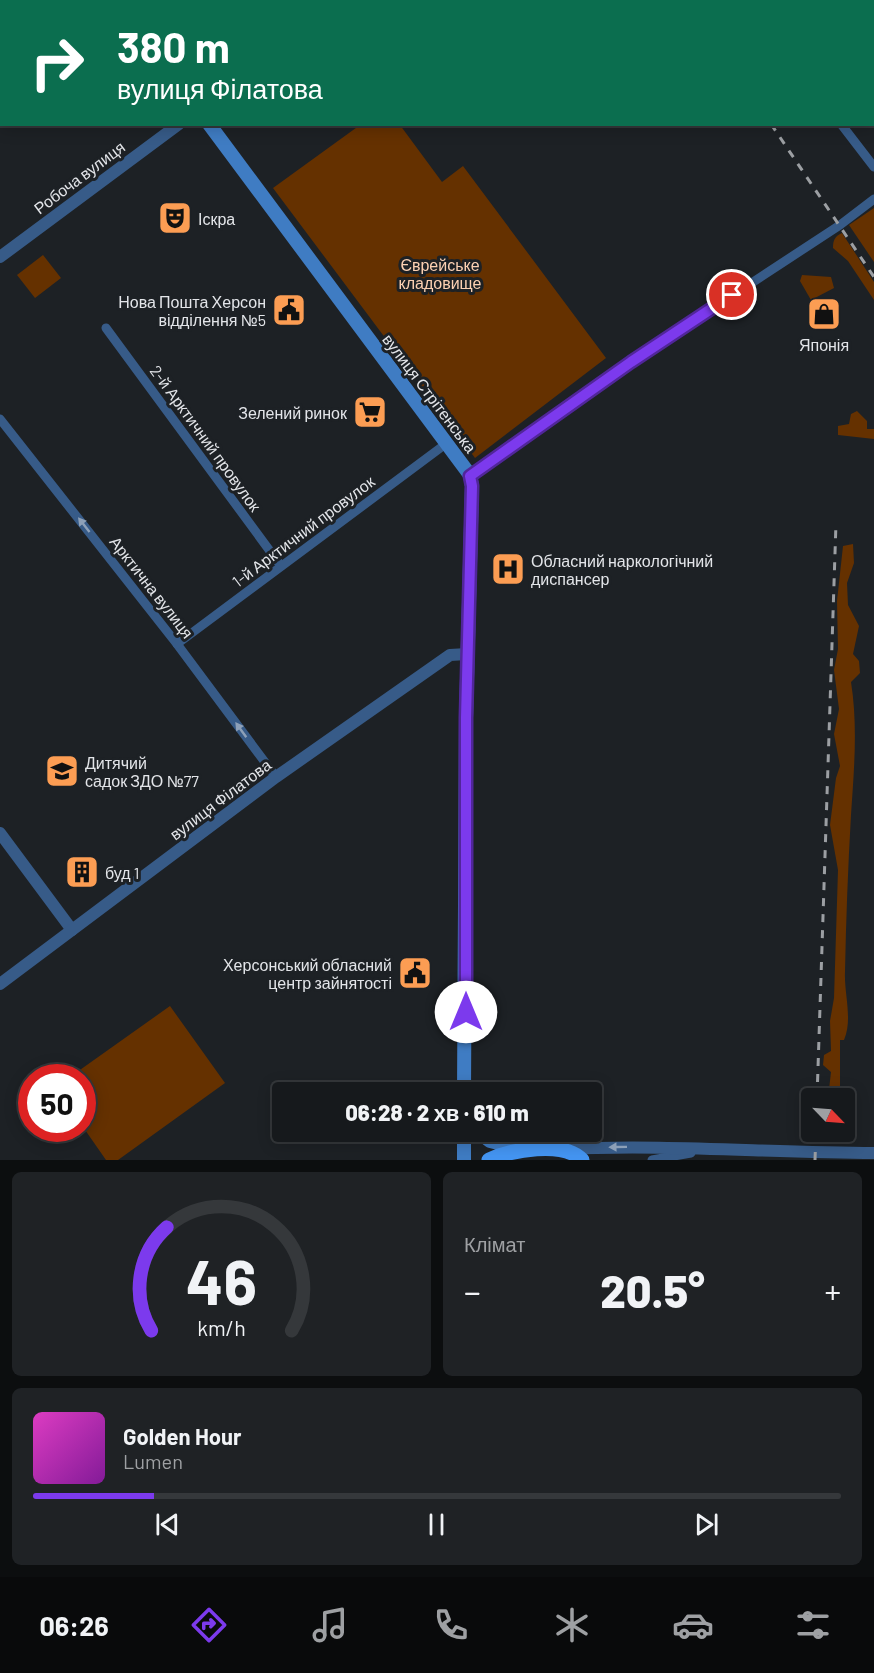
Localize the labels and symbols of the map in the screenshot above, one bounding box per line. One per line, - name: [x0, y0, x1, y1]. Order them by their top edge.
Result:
- street label: Робоча вулиця: [30, 137, 128, 217]
- theatre icon: Іскра: [157, 200, 193, 236]
- place label: Іскра: [198, 209, 235, 228]
- park label: Єврейське кладовище: [399, 255, 482, 292]
- pin: [706, 269, 757, 320]
- place label: Нова Пошта Херсон відділення №5: [118, 292, 266, 329]
- public building icon: Нова Пошта Херсон відділення №5: [271, 292, 307, 328]
- shop icon: Японія: [806, 296, 842, 332]
- street label: вулиця Стрітенська: [379, 330, 481, 456]
- place label: Японія: [799, 335, 849, 354]
- street label: 2-й Арктичний провулок: [147, 361, 266, 516]
- supermarket icon: Зелений ринок: [352, 394, 388, 430]
- place label: Зелений ринок: [238, 403, 348, 422]
- street label: 1-й Арктичний провулок: [228, 471, 379, 591]
- one-way arrow: [79, 518, 91, 533]
- street label: Арктична вулиця: [106, 532, 198, 642]
- hospital icon: Обласний наркологічний диспансер: [490, 551, 526, 587]
- place label: Обласний наркологічний диспансер: [531, 551, 713, 588]
- one-way arrow: [235, 723, 247, 739]
- school or university icon: Дитячий садок ЗДО №77: [44, 753, 80, 789]
- place label: Дитячий садок ЗДО №77: [85, 753, 199, 790]
- street label: вулиця Філатова: [166, 755, 275, 843]
- building icon: буд 1: [64, 854, 100, 890]
- place label: буд 1: [105, 863, 139, 882]
- place label: Херсонський обласний центр зайнятості: [223, 955, 392, 992]
- public building icon: Херсонський обласний центр зайнятості: [397, 955, 433, 991]
- position arrow: [434, 980, 498, 1044]
- speed limit sign: 50: [18, 1064, 96, 1142]
- north arrow: [801, 1088, 855, 1142]
- one-way arrow: [608, 1143, 627, 1152]

